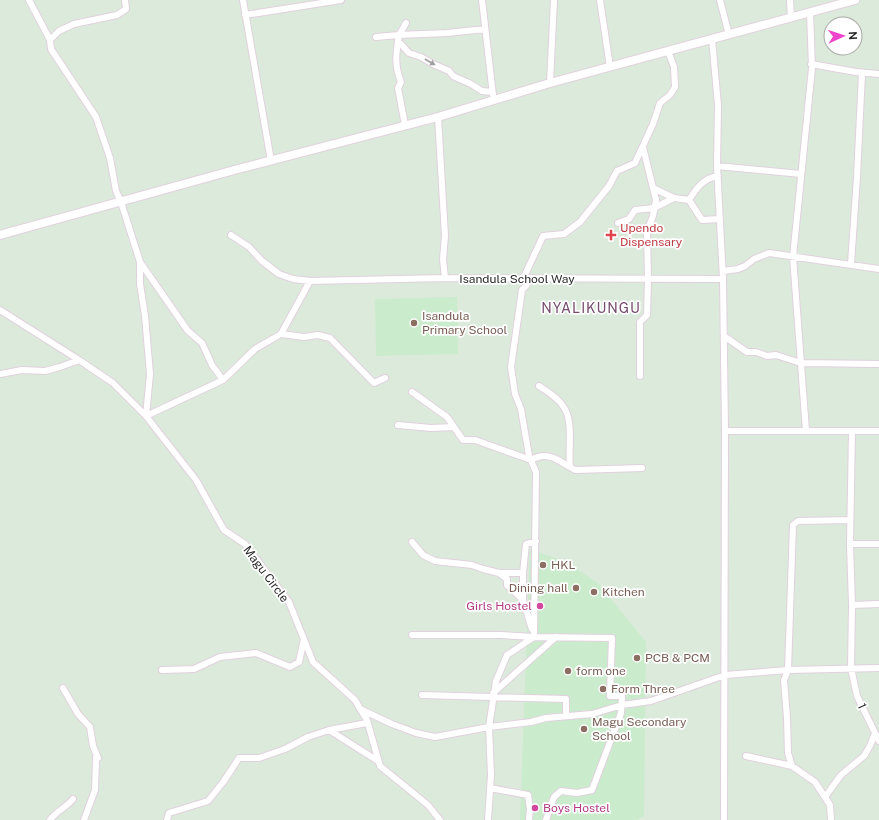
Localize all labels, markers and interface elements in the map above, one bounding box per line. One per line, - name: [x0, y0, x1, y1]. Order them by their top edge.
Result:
- north arrow: [823, 16, 863, 56]
- text: N: [847, 31, 859, 40]
- one-way arrow: [425, 58, 435, 66]
- place label: Upendo Dispensary: [620, 221, 683, 249]
- marker: Upendo Dispensary: [605, 229, 617, 241]
- street label: Isandula School Way: [459, 272, 575, 286]
- district label: NYALIKUNGU: [541, 300, 641, 316]
- place label: Isandula Primary School: [422, 309, 507, 337]
- marker: Isandula Primary School: [409, 318, 419, 328]
- street label: Magu Circle: [240, 543, 292, 605]
- place label: HKL: [551, 558, 575, 572]
- marker: HKL: [538, 560, 548, 570]
- place label: Dining hall: [509, 581, 568, 595]
- marker: Dining hall: [571, 583, 581, 593]
- place label: Kitchen: [602, 585, 645, 599]
- marker: Kitchen: [589, 587, 599, 597]
- place label: Girls Hostel: [466, 599, 532, 613]
- marker: Girls Hostel: [535, 601, 545, 611]
- place label: PCB & PCM: [645, 651, 710, 665]
- marker: PCB & PCM: [632, 653, 642, 663]
- place label: form one: [576, 664, 626, 678]
- marker: form one: [563, 666, 573, 676]
- place label: Form Three: [611, 682, 675, 696]
- marker: Form Three: [598, 684, 608, 694]
- street label: 1: [855, 701, 869, 711]
- place label: Magu Secondary School: [592, 715, 687, 743]
- marker: Magu Secondary School: [579, 724, 589, 734]
- place label: Boys Hostel: [543, 801, 610, 815]
- marker: Boys Hostel: [530, 803, 540, 813]

